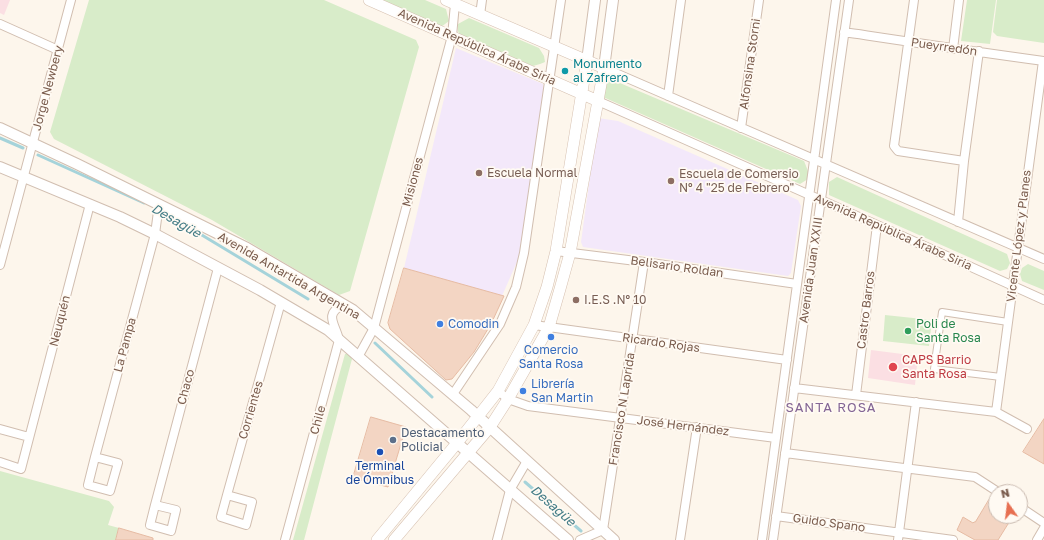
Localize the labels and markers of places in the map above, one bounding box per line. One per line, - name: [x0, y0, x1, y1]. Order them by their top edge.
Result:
- place label: Monumento al Zafrero: [573, 57, 642, 85]
- marker: Monumento al Zafrero: [560, 66, 570, 76]
- place label: Escuela Normal: [487, 166, 577, 180]
- place label: Escuela de Comersio Nº 4 "25 de Febrero": [679, 167, 799, 195]
- marker: Escuela Normal: [474, 168, 484, 178]
- marker: Escuela de Comersio Nº 4 "25 de Febrero": [666, 176, 676, 186]
- place label: I.E.S .Nº 10: [584, 293, 646, 307]
- marker: I.E.S .Nº 10: [571, 295, 581, 305]
- place label: Comodin: [448, 317, 499, 331]
- place label: Poli de Santa Rosa: [916, 317, 981, 345]
- marker: Comodin: [435, 319, 445, 329]
- marker: Poli de Santa Rosa: [903, 326, 913, 336]
- marker: Comercio Santa Rosa: [546, 332, 556, 342]
- place label: Comercio Santa Rosa: [519, 343, 583, 371]
- place label: CAPS Barrio Santa Rosa: [902, 353, 971, 381]
- marker: CAPS Barrio Santa Rosa: [887, 361, 899, 373]
- place label: Librería San Martin: [531, 377, 593, 405]
- marker: Librería San Martin: [518, 386, 528, 396]
- place label: Destacamento Policial: [401, 426, 484, 454]
- marker: Destacamento Policial: [388, 435, 398, 445]
- marker: Terminal de Ómnibus: [375, 447, 385, 457]
- place label: Terminal de Ómnibus: [346, 459, 414, 487]

